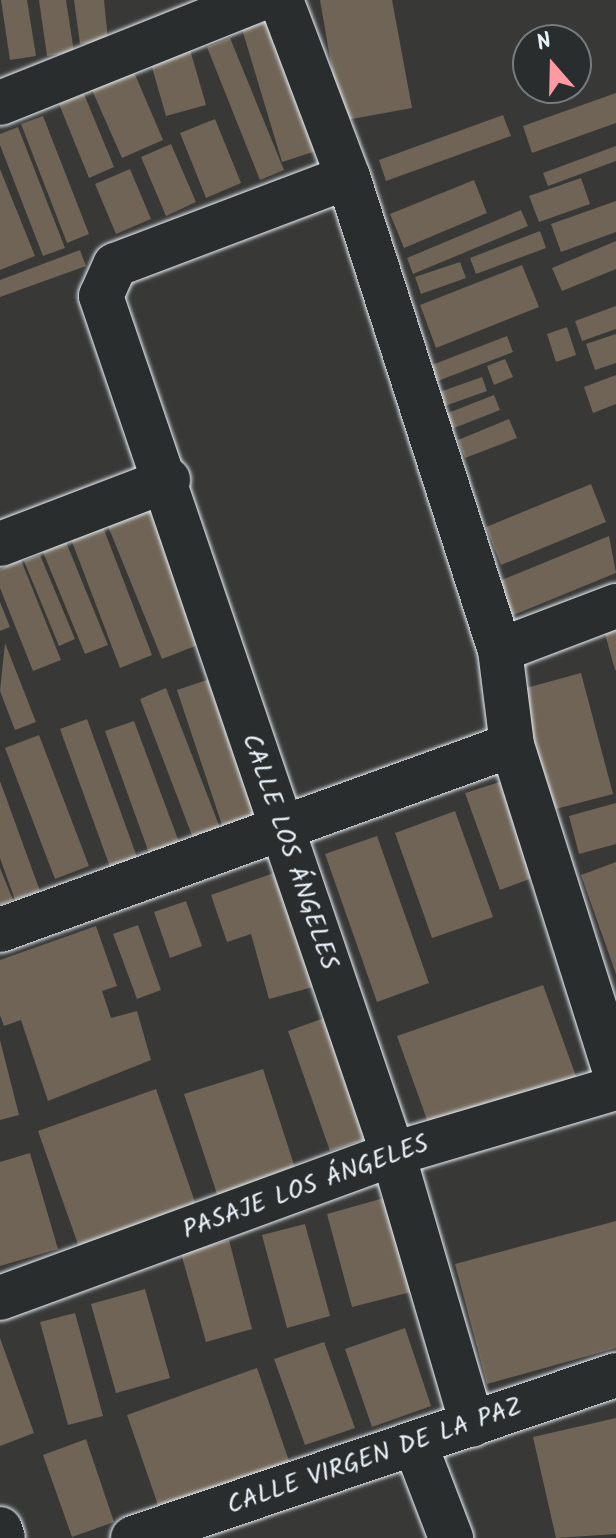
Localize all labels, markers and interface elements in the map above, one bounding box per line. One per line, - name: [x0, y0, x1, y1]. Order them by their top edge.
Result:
- north arrow: [512, 24, 592, 104]
- text: N: [532, 24, 557, 62]
- street label: CALLE LOS ÁNGELES: [234, 730, 344, 974]
- street label: PASAJE LOS ÁNGELES: [179, 1129, 433, 1247]
- street label: CALLE VIRGEN DE LA PAZ: [223, 1392, 527, 1522]

